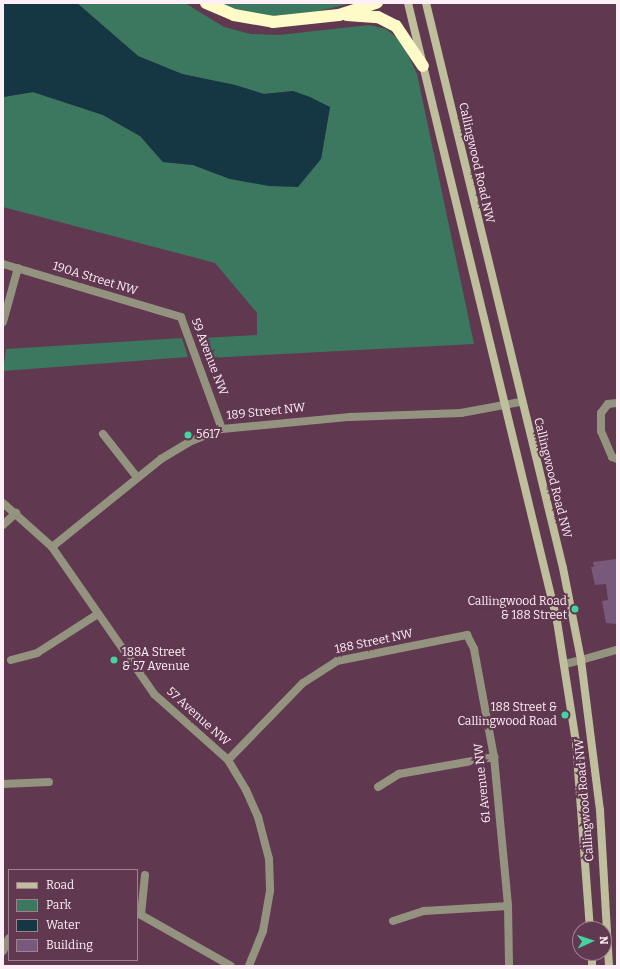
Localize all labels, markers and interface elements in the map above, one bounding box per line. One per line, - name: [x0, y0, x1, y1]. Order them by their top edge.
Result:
- street label: Callingwood Road NW: [455, 101, 497, 225]
- street label: 190A Street NW: [51, 259, 139, 299]
- street label: 59 Avenue NW: [188, 316, 230, 398]
- street label: 189 Street NW: [226, 401, 306, 423]
- street label: Callingwood Road NW: [530, 416, 574, 540]
- place label: 5617: [196, 428, 220, 442]
- marker: 5617: [183, 430, 193, 440]
- place label: Callingwood Road & 188 Street: [467, 595, 567, 623]
- marker: Callingwood Road & 188 Street: [570, 604, 580, 614]
- street label: 188 Street NW: [334, 627, 414, 657]
- place label: 188A Street & 57 Avenue: [122, 646, 189, 674]
- marker: 188A Street & 57 Avenue: [109, 655, 119, 665]
- street label: 57 Avenue NW: [163, 685, 233, 749]
- place label: 188 Street & Callingwood Road: [457, 701, 557, 729]
- marker: 188 Street & Callingwood Road: [560, 710, 570, 720]
- street label: Callingwood Road NW: [572, 738, 598, 862]
- street label: 61 Avenue NW: [472, 742, 494, 824]
- legend: [8, 869, 138, 961]
- text: Road: [46, 878, 74, 892]
- text: Park: [46, 898, 71, 912]
- text: Water: [46, 918, 80, 932]
- north arrow: [572, 921, 612, 961]
- text: N: [597, 936, 610, 945]
- text: Building: [46, 938, 93, 952]

